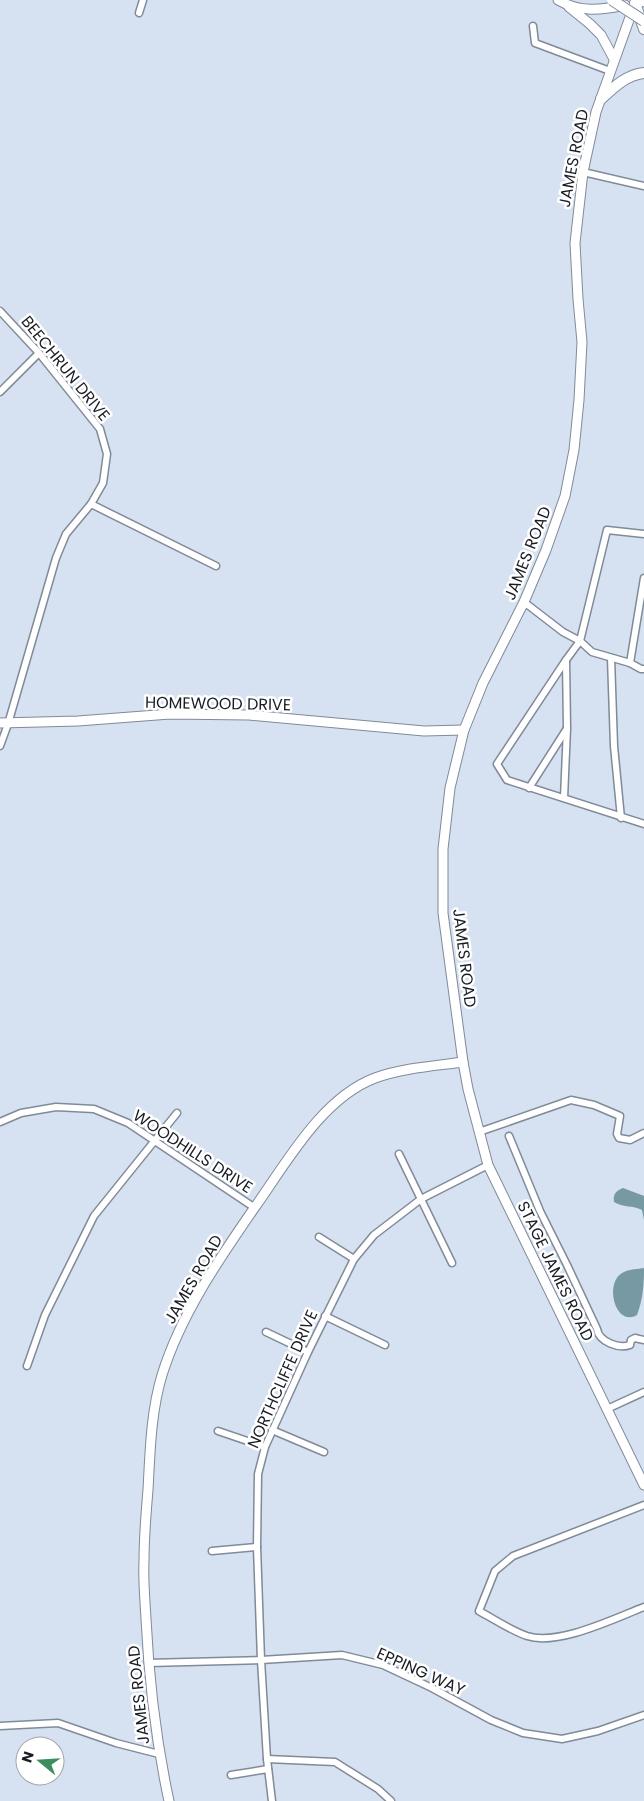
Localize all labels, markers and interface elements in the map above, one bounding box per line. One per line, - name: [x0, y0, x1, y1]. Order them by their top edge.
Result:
- street label: JAMES ROAD: [553, 107, 594, 209]
- street label: BEECHRUN DRIVE: [16, 311, 115, 426]
- street label: JAMES ROAD: [498, 503, 557, 604]
- street label: HOMEWOOD DRIVE: [145, 691, 291, 716]
- street label: JAMES ROAD: [447, 907, 482, 1009]
- street label: WOODHILLS DRIVE: [128, 1104, 257, 1199]
- street label: STAGE JAMES ROAD: [512, 1197, 599, 1345]
- street label: JAMES ROAD: [159, 1230, 228, 1328]
- street label: NORTHCLIFFE DRIVE: [242, 1306, 323, 1452]
- street label: EPPING WAY: [373, 1642, 469, 1701]
- street label: JAMES ROAD: [122, 1644, 155, 1746]
- north arrow: [15, 1736, 65, 1786]
- text: N: [16, 1749, 39, 1765]

